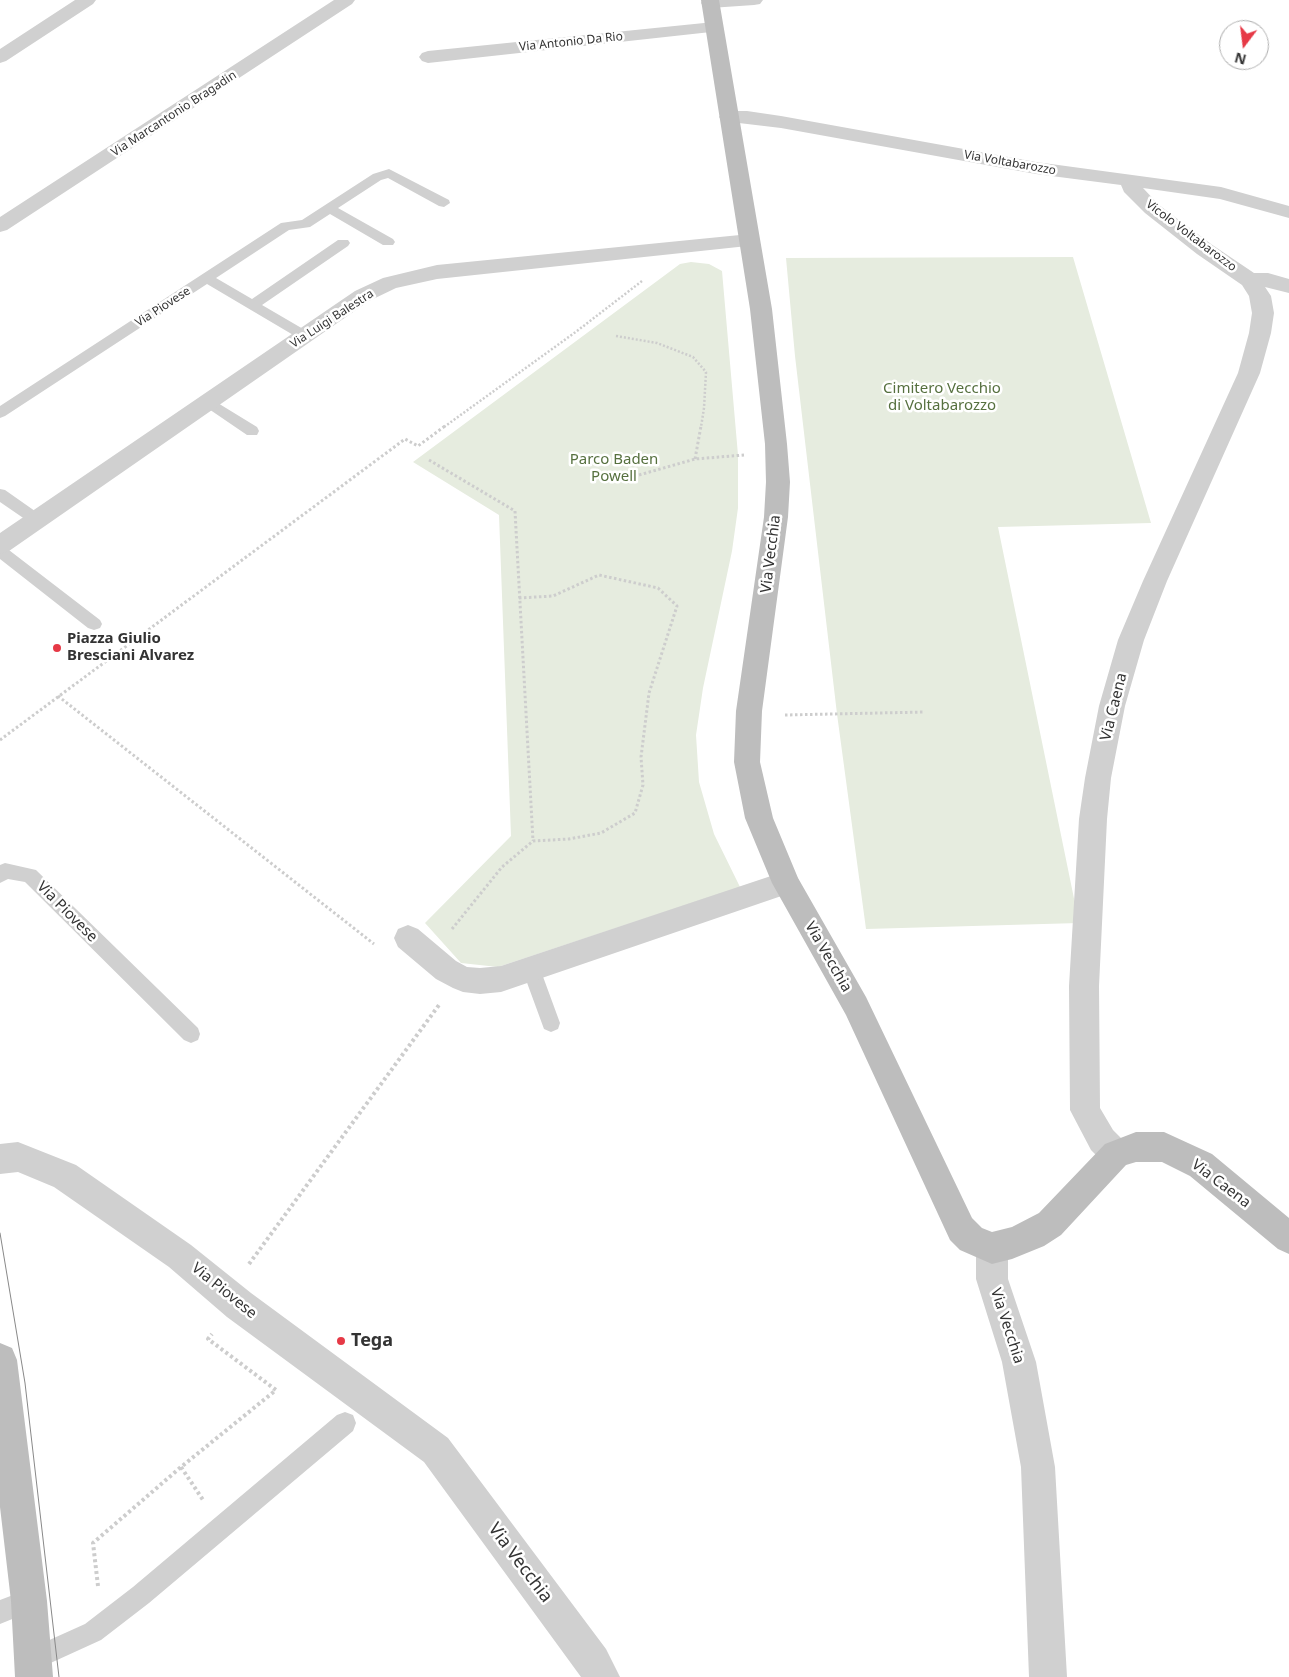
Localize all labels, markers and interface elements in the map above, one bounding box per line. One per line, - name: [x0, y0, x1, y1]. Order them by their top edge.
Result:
- north arrow: [1219, 20, 1269, 70]
- street label: Via Antonio Da Rio: [518, 29, 624, 55]
- text: N: [1232, 48, 1248, 70]
- street label: Via Marcantonio Bragadin: [109, 68, 239, 160]
- street label: Via Voltabarozzo: [963, 148, 1057, 178]
- street label: Vicolo Voltabarozzo: [1143, 197, 1239, 275]
- street label: Via Piovese: [133, 284, 193, 330]
- street label: Via Luigi Balestra: [288, 287, 376, 351]
- park label: Cimitero Vecchio di Voltabarozzo: [883, 380, 1001, 415]
- park label: Parco Baden Powell: [570, 451, 658, 486]
- street label: Via Vecchia: [757, 514, 785, 594]
- place label: Piazza Giulio Bresciani Alvarez: [67, 630, 194, 665]
- marker: Piazza Giulio Bresciani Alvarez: [51, 642, 63, 654]
- street label: Via Caena: [1097, 671, 1131, 743]
- street label: Via Piovese: [33, 878, 101, 946]
- street label: Via Vecchia: [801, 919, 855, 995]
- street label: Via Caena: [1188, 1156, 1254, 1212]
- street label: Via Piovese: [188, 1259, 260, 1323]
- street label: Via Vecchia: [986, 1286, 1028, 1366]
- place label: Tega: [351, 1330, 393, 1352]
- marker: Tega: [335, 1335, 347, 1347]
- street label: Via Vecchia: [483, 1519, 557, 1607]

